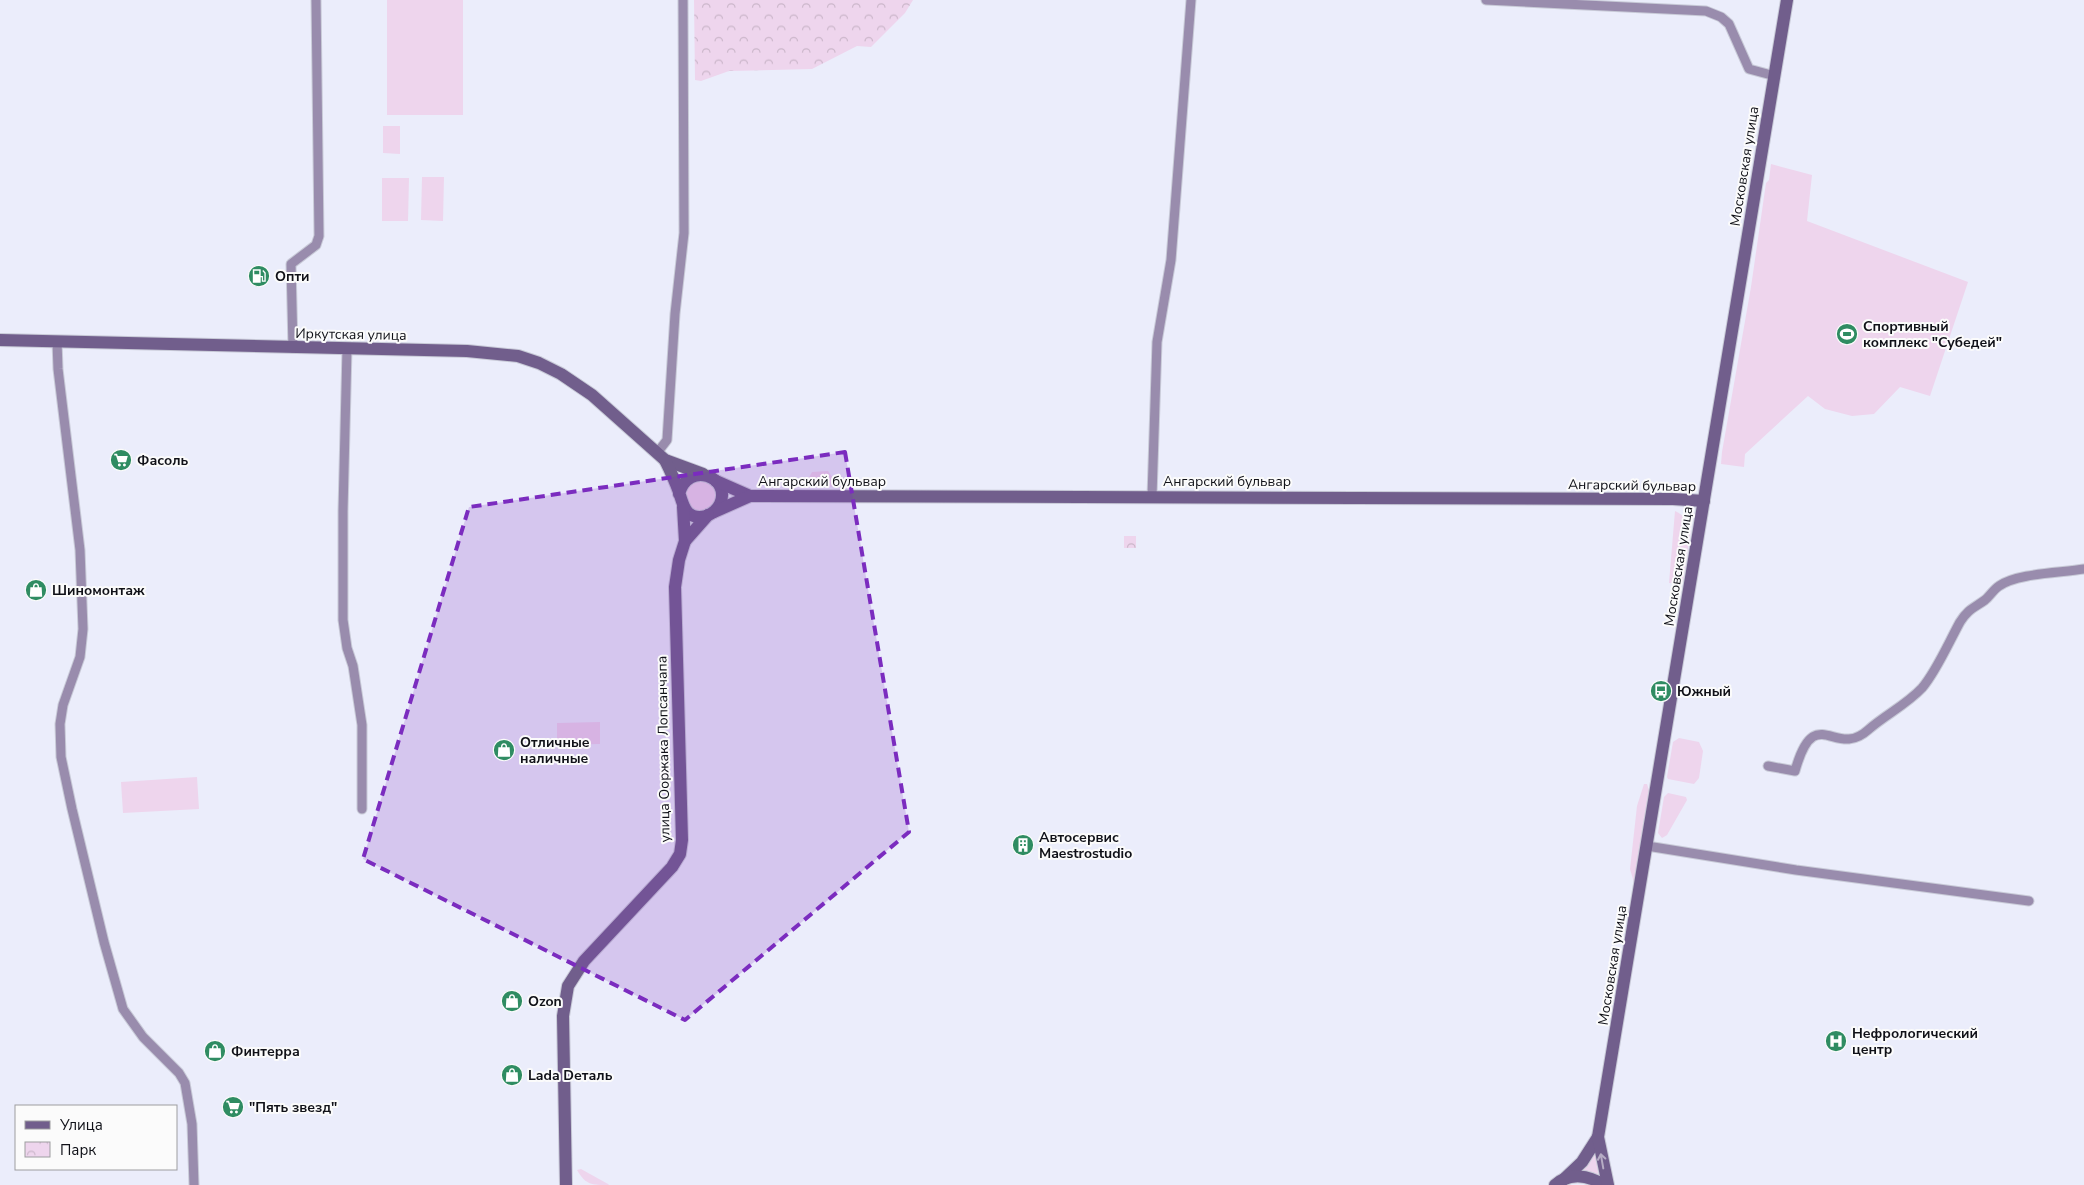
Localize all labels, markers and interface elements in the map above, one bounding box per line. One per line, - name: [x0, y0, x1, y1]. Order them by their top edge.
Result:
- street label: Московская улица: [1726, 105, 1763, 227]
- fuel station icon: Опти: [247, 264, 271, 288]
- place label: Опти: [275, 267, 310, 286]
- place label: Спортивный комплекс "Субедей": [1863, 317, 2002, 352]
- sports icon: Спортивный комплекс "Субедей": [1835, 322, 1859, 346]
- street label: Иркутская улица: [295, 324, 407, 345]
- supermarket icon: Фасоль: [109, 448, 133, 472]
- place label: Фасоль: [137, 451, 189, 470]
- street label: Ангарский бульвар: [758, 472, 886, 491]
- street label: Ангарский бульвар: [1163, 472, 1291, 491]
- street label: Ангарский бульвар: [1568, 475, 1696, 496]
- street label: Московская улица: [1660, 505, 1697, 627]
- shop icon: Шиномонтаж: [24, 578, 48, 602]
- place label: Шиномонтаж: [52, 581, 145, 600]
- street label: улица Ооржака Лопсанчапа: [652, 656, 675, 842]
- bus stop icon: Южный: [1649, 679, 1673, 703]
- place label: Южный: [1677, 682, 1731, 701]
- place label: Отличные наличные: [520, 733, 590, 768]
- shop icon: Отличные наличные: [492, 738, 516, 762]
- place label: Автосервис Maestrostudio: [1039, 828, 1132, 863]
- building icon: Автосервис Maestrostudio: [1011, 833, 1035, 857]
- street label: Московская улица: [1594, 904, 1631, 1026]
- shop icon: Ozon: [500, 989, 524, 1013]
- place label: Ozon: [528, 992, 562, 1011]
- place label: Нефрологический центр: [1852, 1024, 1978, 1059]
- hospital icon: Нефрологический центр: [1824, 1029, 1848, 1053]
- shop icon: Финтерра: [203, 1039, 227, 1063]
- place label: Финтерра: [231, 1042, 300, 1061]
- shop icon: Lada Dеталь: [500, 1063, 524, 1087]
- place label: Lada Dеталь: [528, 1066, 613, 1085]
- supermarket icon: "Пять звезд": [221, 1095, 245, 1119]
- place label: "Пять звезд": [249, 1098, 337, 1117]
- legend: [15, 1105, 178, 1170]
- text: Улица: [59, 1115, 103, 1135]
- text: Парк: [60, 1140, 96, 1160]
- one-way arrow: [1597, 1153, 1607, 1169]

